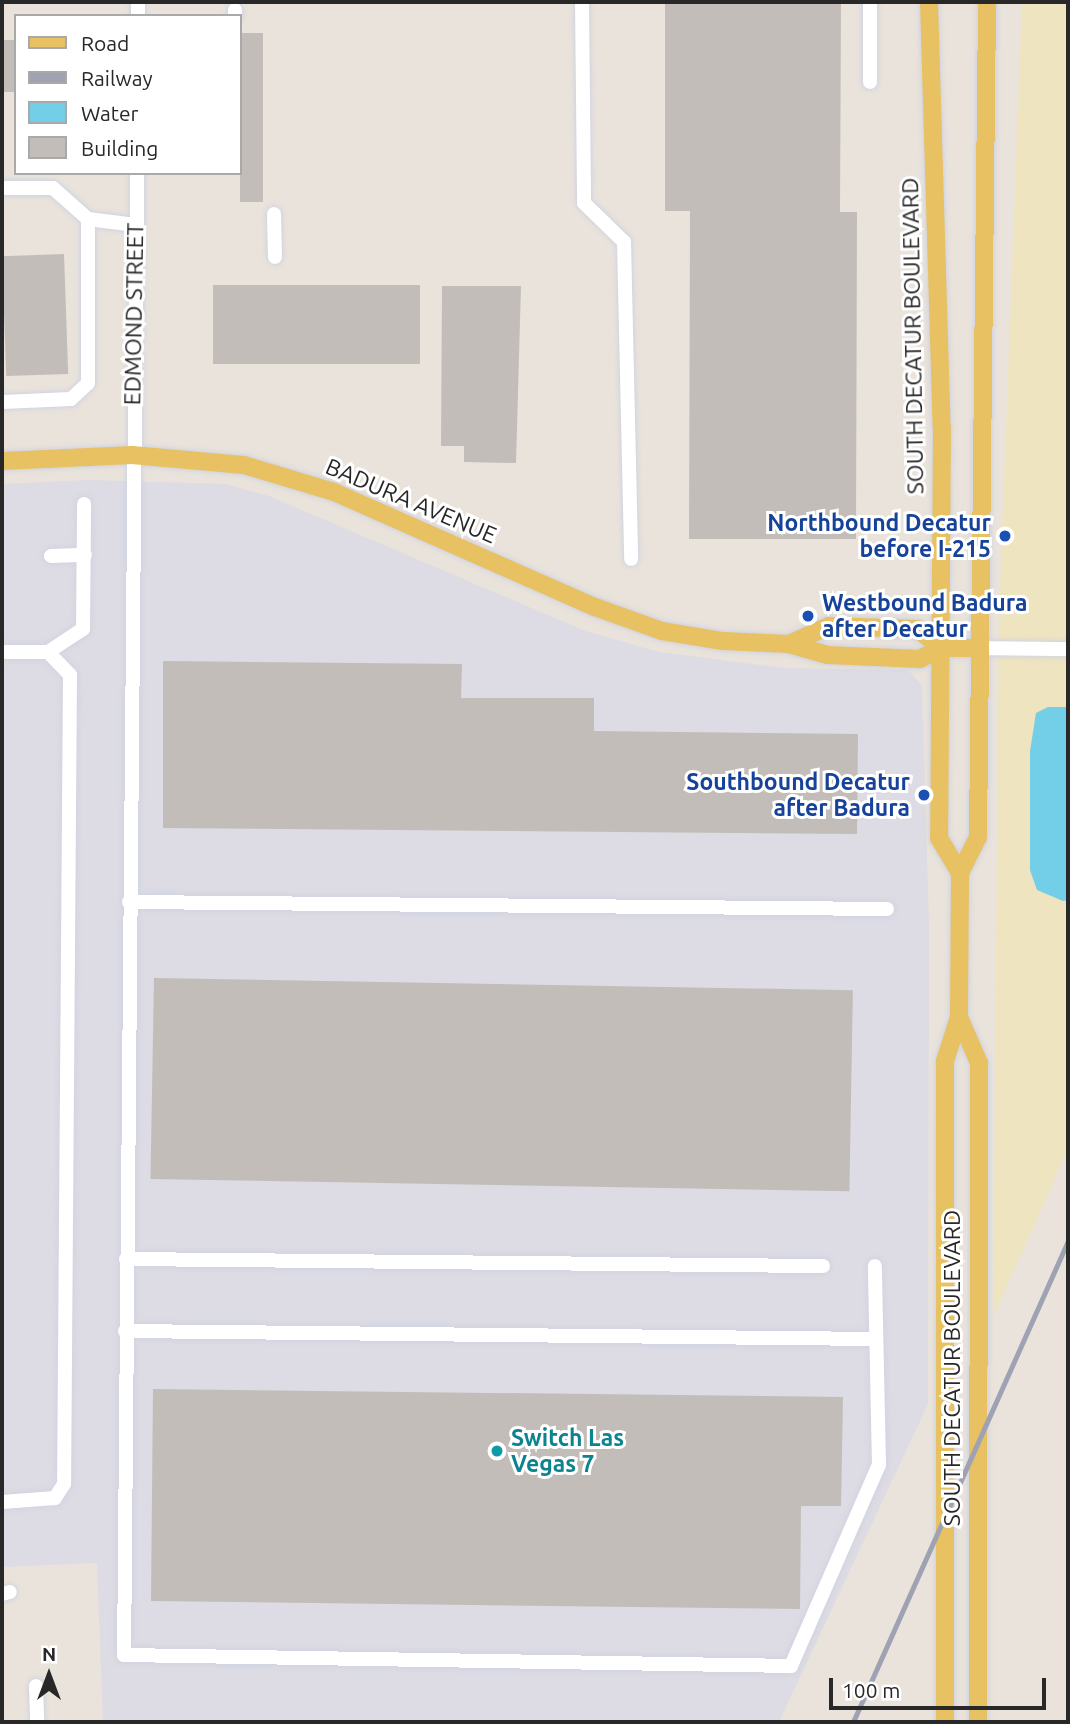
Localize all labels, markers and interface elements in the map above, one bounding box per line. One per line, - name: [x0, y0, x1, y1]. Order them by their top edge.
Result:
- legend: [14, 14, 242, 175]
- text: Road: [81, 31, 129, 55]
- text: Railway: [81, 66, 153, 90]
- text: Water: [81, 101, 139, 125]
- text: Building: [81, 136, 158, 160]
- street label: SOUTH DECATUR BOULEVARD: [896, 177, 930, 495]
- street label: EDMOND STREET: [119, 222, 149, 406]
- street label: BADURA AVENUE: [321, 453, 501, 549]
- place label: Northbound Decatur before I-215: [767, 509, 991, 563]
- marker: Northbound Decatur before I-215: [997, 528, 1013, 544]
- place label: Westbound Badura after Decatur: [822, 589, 1028, 643]
- marker: Westbound Badura after Decatur: [800, 608, 816, 624]
- place label: Southbound Decatur after Badura: [686, 768, 910, 822]
- marker: Southbound Decatur after Badura: [916, 787, 932, 803]
- street label: SOUTH DECATUR BOULEVARD: [938, 1210, 966, 1526]
- place label: Switch Las Vegas 7: [511, 1424, 624, 1478]
- marker: Switch Las Vegas 7: [489, 1443, 505, 1459]
- north arrow: [14, 1640, 84, 1710]
- text: N: [42, 1643, 56, 1665]
- scale bar: [832, 1664, 1049, 1708]
- text: 100 m: [842, 1678, 900, 1702]

